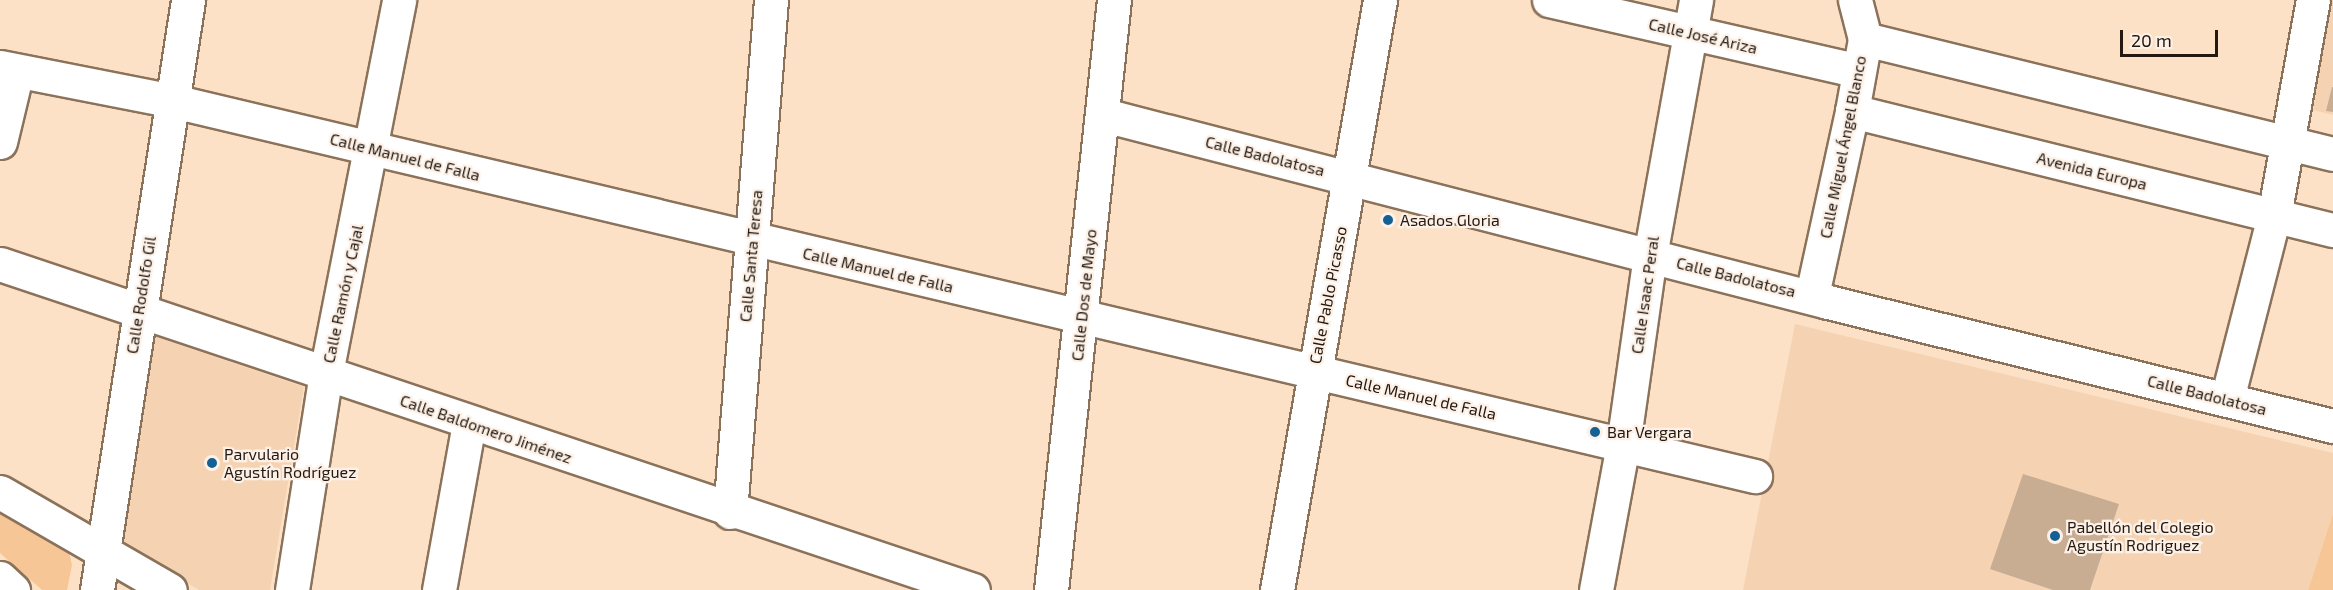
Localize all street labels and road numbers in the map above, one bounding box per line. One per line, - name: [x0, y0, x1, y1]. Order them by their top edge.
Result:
- street label: Calle José Ariza: [1646, 14, 1760, 58]
- street label: Calle Miguel Ángel Blanco: [1816, 53, 1870, 241]
- street label: Calle Manuel de Falla: [328, 129, 482, 185]
- street label: Calle Badolatosa: [1203, 132, 1327, 180]
- street label: Avenida Europa: [2035, 148, 2149, 194]
- street label: Calle Santa Teresa: [736, 189, 766, 323]
- street label: Calle Ramón y Cajal: [319, 223, 367, 365]
- street label: Calle Pablo Picasso: [1305, 225, 1351, 365]
- street label: Calle Dos de Mayo: [1068, 228, 1100, 362]
- street label: Calle Rodolfo Gil: [122, 235, 160, 355]
- street label: Calle Isaac Peral: [1627, 235, 1663, 355]
- street label: Calle Manuel de Falla: [801, 243, 955, 297]
- street label: Calle Badolatosa: [1674, 253, 1798, 301]
- street label: Calle Manuel de Falla: [1344, 370, 1498, 424]
- street label: Calle Badolatosa: [2145, 371, 2269, 419]
- street label: Calle Baldomero Jiménez: [397, 390, 575, 468]

